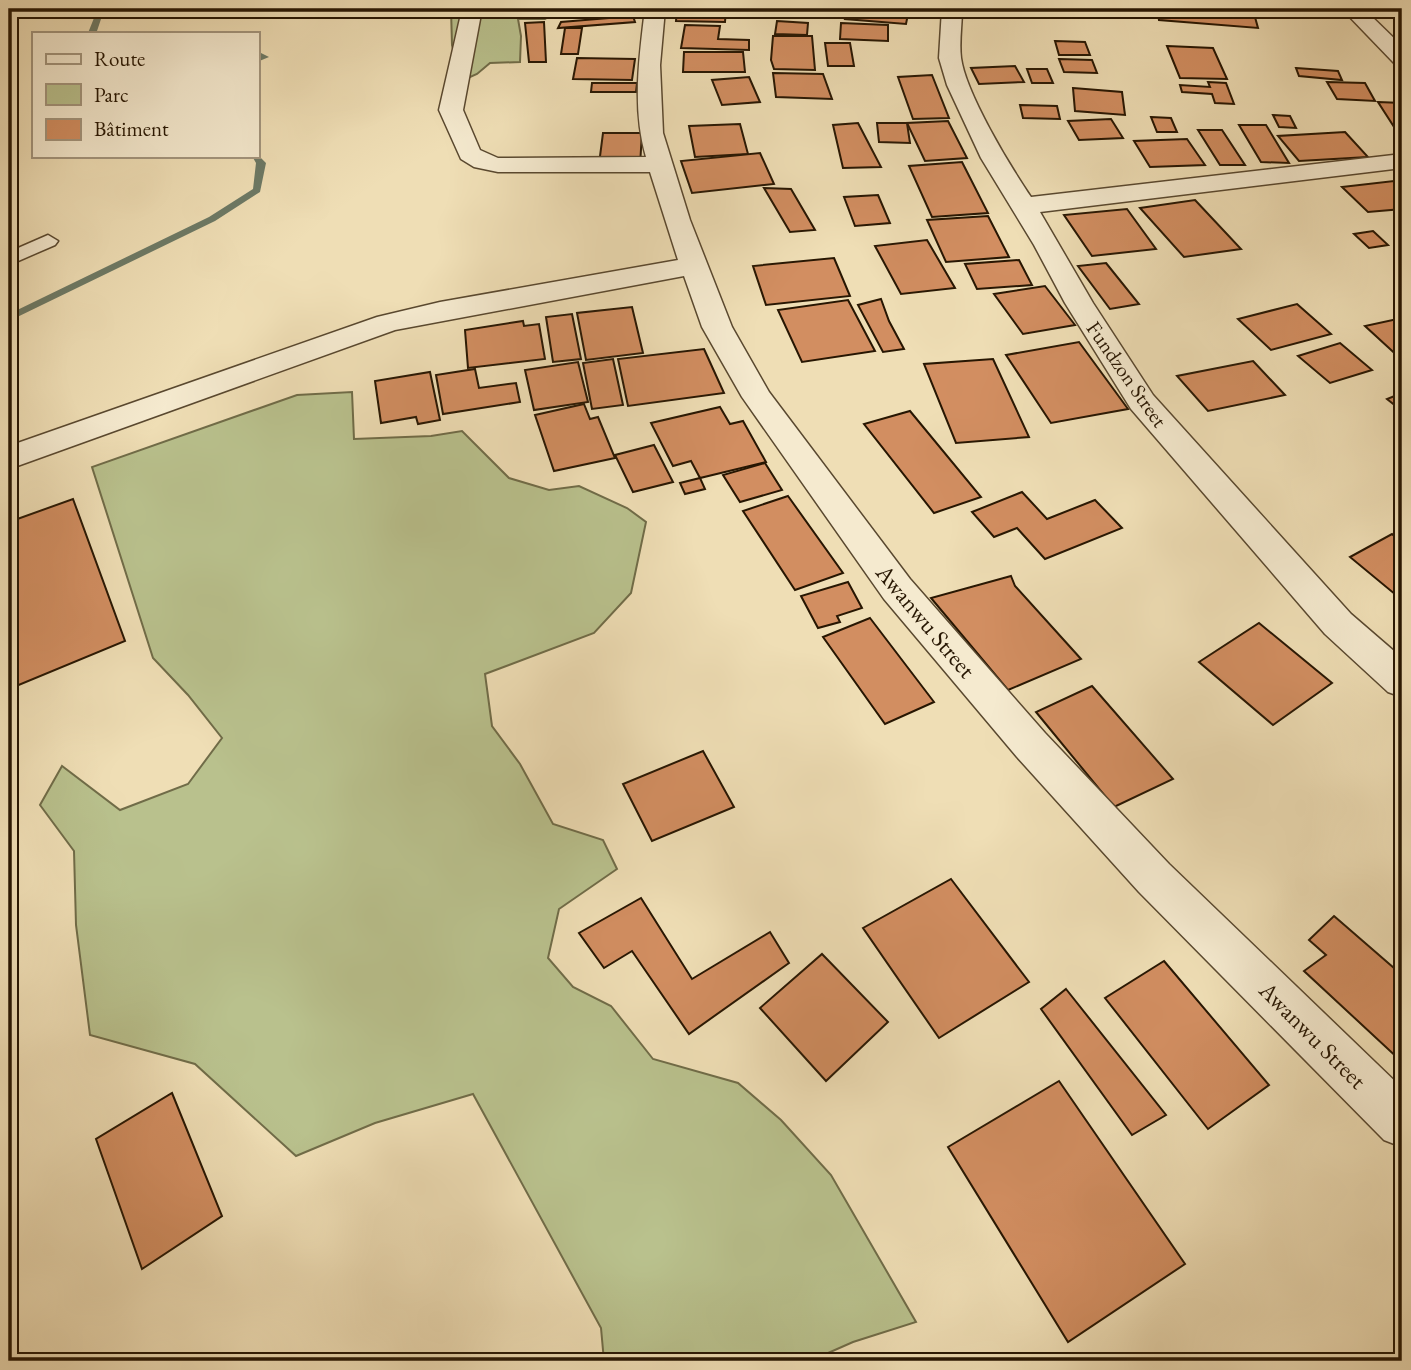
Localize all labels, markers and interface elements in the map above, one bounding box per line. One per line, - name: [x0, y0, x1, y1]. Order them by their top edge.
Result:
- legend: [32, 32, 259, 158]
- text: Route: [94, 45, 145, 72]
- text: Parc: [94, 81, 128, 108]
- text: Bâtiment: [94, 115, 169, 142]
- street label: Fundzon Street: [1081, 316, 1174, 433]
- street label: Awanwu Street: [869, 557, 983, 685]
- street label: Awanwu Street: [1252, 974, 1374, 1096]

